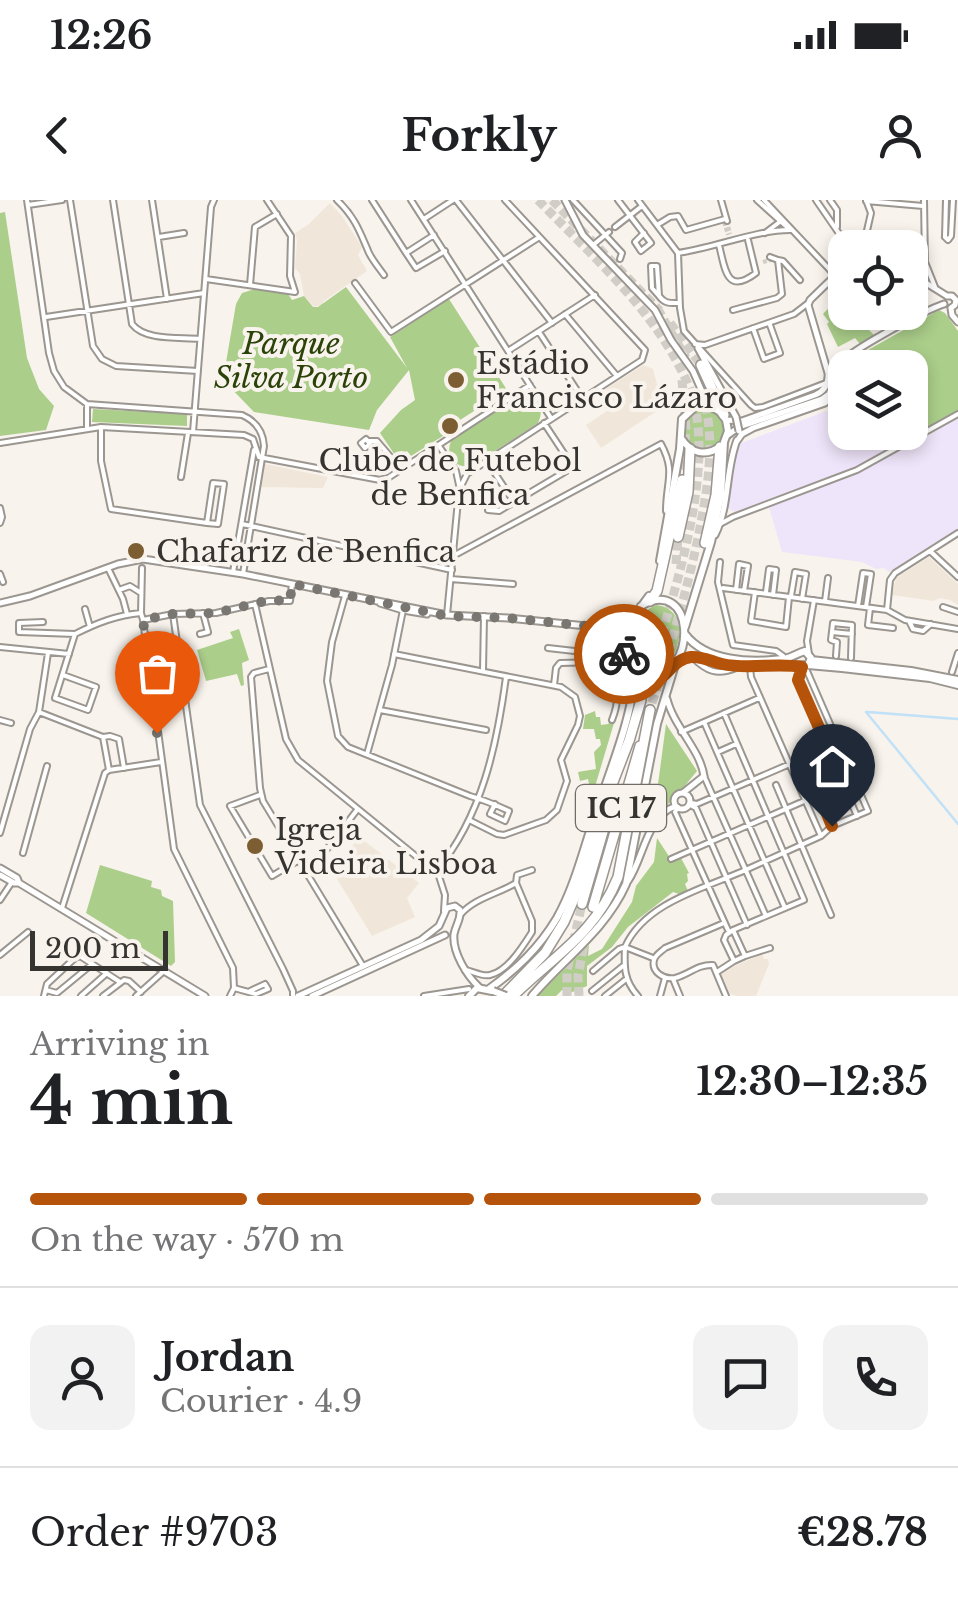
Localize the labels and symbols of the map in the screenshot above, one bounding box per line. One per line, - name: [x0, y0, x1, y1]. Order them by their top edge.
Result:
- park label: Parque Silva Porto: [214, 325, 368, 396]
- place label: Estádio Francisco Lázaro: [476, 345, 737, 416]
- marker: Estádio Francisco Lázaro: [445, 369, 467, 391]
- marker: Clube de Futebol de Benfica: [439, 415, 461, 437]
- place label: Clube de Futebol de Benfica: [318, 442, 582, 513]
- place label: Chafariz de Benfica: [156, 533, 456, 570]
- marker: Chafariz de Benfica: [125, 540, 147, 562]
- courier: [574, 604, 674, 704]
- pin: [115, 631, 200, 734]
- pin: [790, 724, 875, 827]
- road number: IC 17: [576, 785, 666, 831]
- place label: Igreja Videira Lisboa: [274, 811, 497, 882]
- marker: Igreja Videira Lisboa: [244, 835, 266, 857]
- scale bar: [30, 926, 168, 970]

